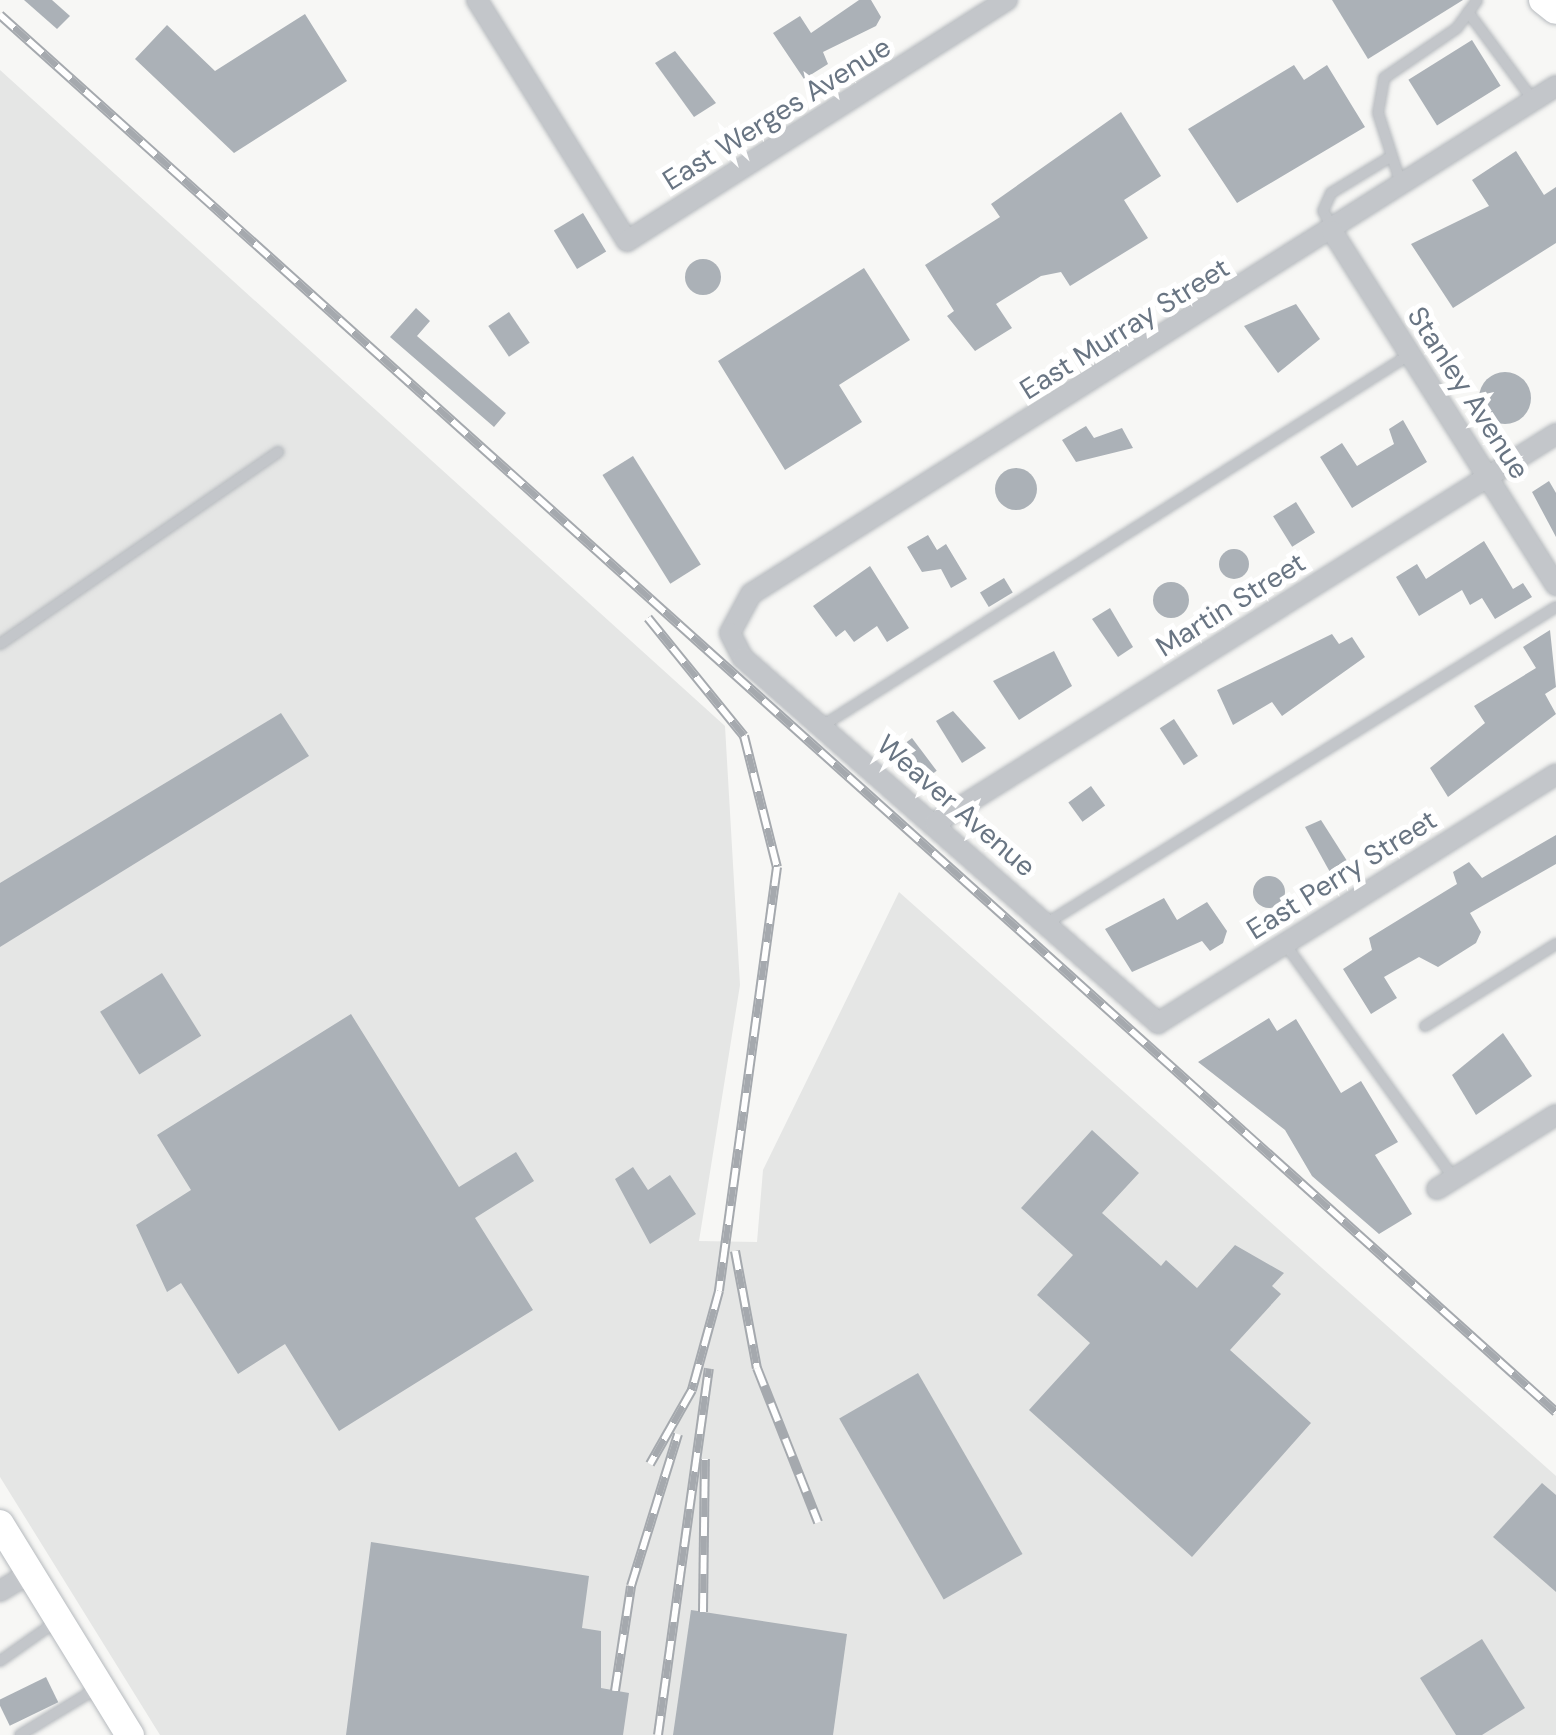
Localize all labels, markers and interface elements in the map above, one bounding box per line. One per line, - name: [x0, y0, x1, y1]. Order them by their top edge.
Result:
- street label: East Werges Avenue: [657, 30, 897, 198]
- street label: East Murray Street: [1014, 251, 1236, 407]
- street label: Stanley Avenue: [1400, 301, 1536, 485]
- street label: Martin Street: [1150, 546, 1312, 664]
- street label: Weaver Avenue: [870, 728, 1042, 884]
- street label: East Perry Street: [1241, 803, 1443, 947]

